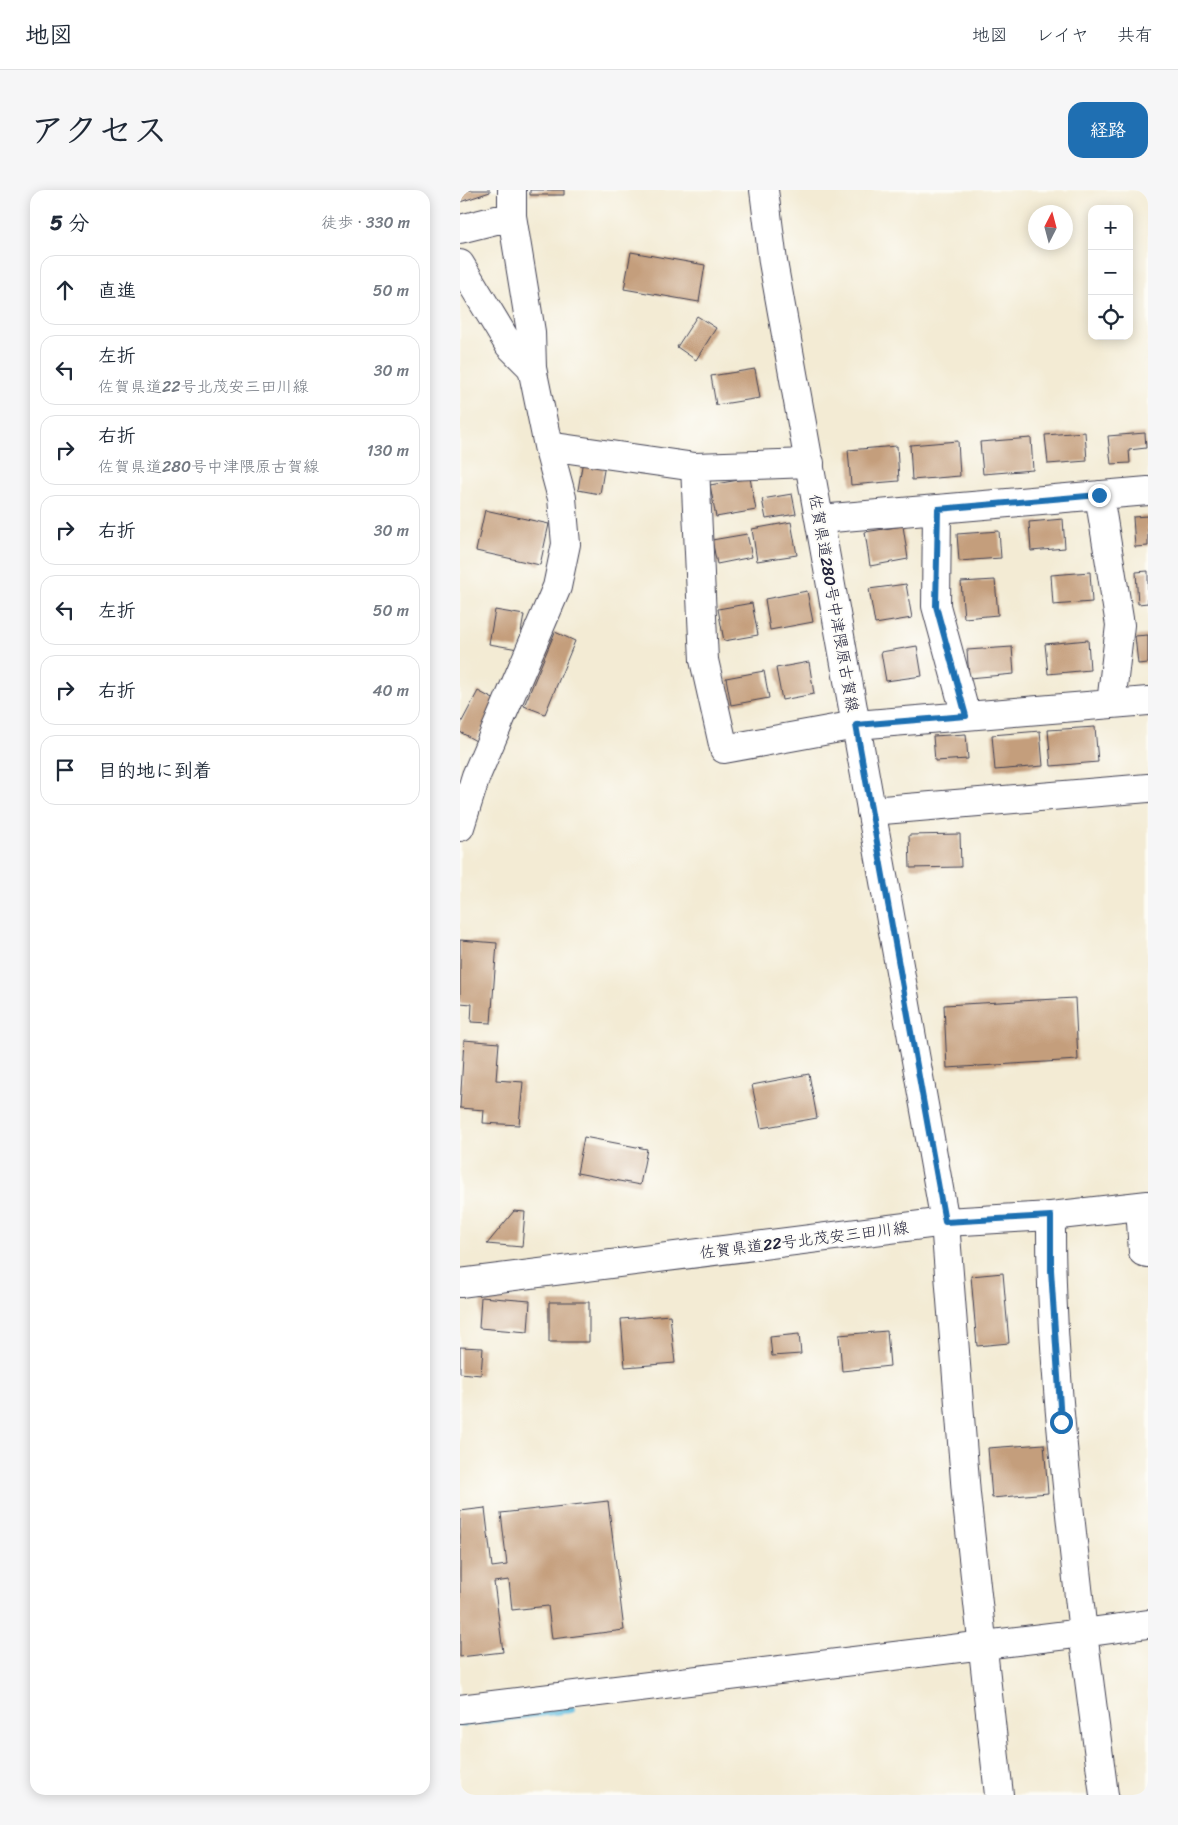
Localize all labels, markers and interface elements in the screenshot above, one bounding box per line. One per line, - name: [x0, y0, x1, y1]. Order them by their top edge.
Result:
- text: 地図: [25, 14, 73, 56]
- text: 地図: [972, 19, 1008, 51]
- text: レイヤ: [1036, 19, 1089, 51]
- text: 共有: [1117, 19, 1153, 51]
- text: アクセス: [30, 99, 168, 161]
- button: 経路: [1068, 102, 1148, 158]
- text: 5 分: [50, 204, 89, 242]
- north arrow: [1028, 205, 1073, 250]
- map controls: [1088, 205, 1133, 340]
- button: +: [1088, 205, 1133, 250]
- text: 徒歩 · 330 m: [321, 208, 410, 237]
- button: −: [1088, 250, 1133, 295]
- text: 直進: [98, 274, 136, 307]
- icon: ahead: [51, 276, 79, 304]
- text: 50 m: [373, 276, 409, 305]
- button: locate: [1088, 295, 1133, 340]
- text: 左折: [98, 339, 136, 372]
- icon: left: [51, 356, 79, 384]
- text: 30 m: [374, 356, 409, 385]
- text: 佐賀県道22号北茂安三田川線: [98, 372, 308, 401]
- text: 右折: [98, 419, 136, 452]
- icon: right: [51, 436, 79, 464]
- text: 130 m: [367, 436, 409, 465]
- text: 佐賀県道280号中津隈原古賀線: [98, 452, 319, 481]
- route end: [1088, 484, 1111, 507]
- street label: 佐賀県道280号中津隈原古賀線: [801, 492, 867, 714]
- text: 右折: [98, 514, 136, 547]
- icon: right: [51, 516, 79, 544]
- text: 30 m: [374, 516, 409, 545]
- text: 左折: [98, 594, 136, 627]
- icon: left: [51, 596, 79, 624]
- text: 50 m: [373, 596, 409, 625]
- text: 右折: [98, 674, 136, 707]
- icon: right: [51, 676, 79, 704]
- text: 40 m: [372, 676, 409, 705]
- text: 目的地に到着: [98, 754, 212, 787]
- icon: arrive: [51, 756, 79, 784]
- street label: 佐賀県道22号北茂安三田川線: [698, 1213, 910, 1267]
- route start: [1050, 1411, 1073, 1434]

